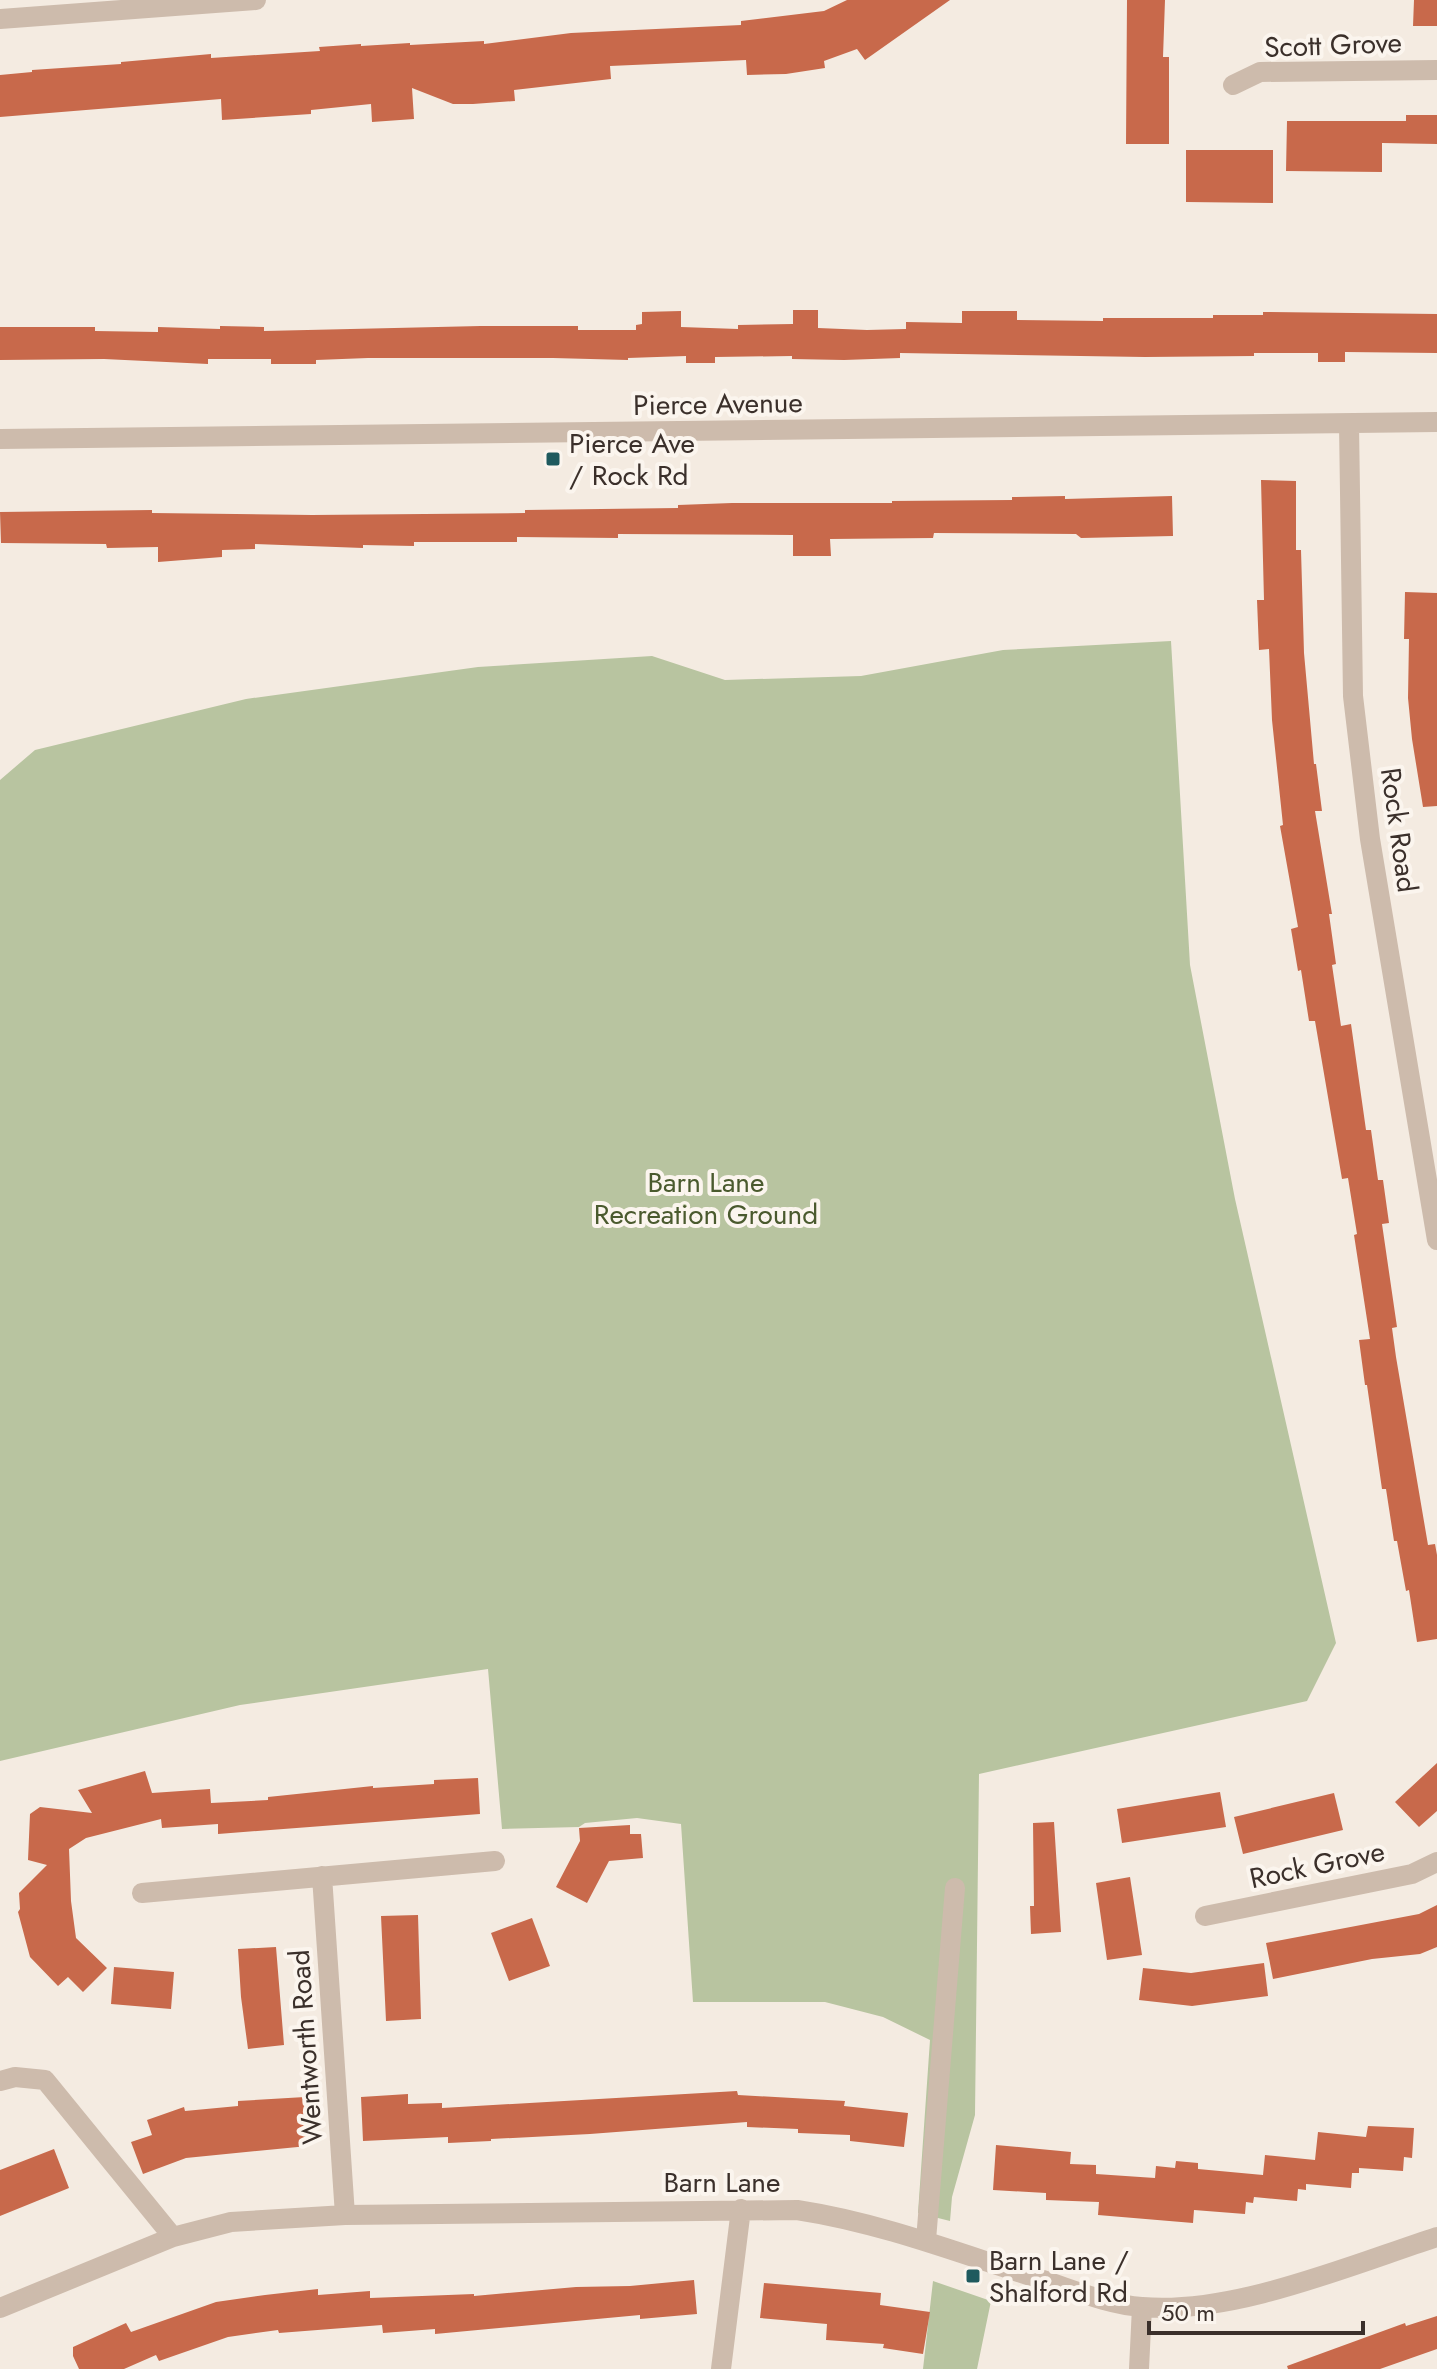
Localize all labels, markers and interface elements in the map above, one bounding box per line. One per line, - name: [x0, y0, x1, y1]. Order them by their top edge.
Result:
- street label: Scott Grove: [1263, 22, 1403, 68]
- street label: Pierce Avenue: [633, 382, 803, 426]
- place label: Pierce Ave / Rock Rd: [569, 423, 695, 496]
- marker: Pierce Ave / Rock Rd: [544, 450, 562, 468]
- street label: Rock Road: [1370, 765, 1428, 895]
- park label: Barn Lane Recreation Ground: [594, 1162, 818, 1235]
- street label: Rock Grove: [1246, 1831, 1388, 1899]
- street label: Wentworth Road: [279, 1948, 333, 2146]
- street label: Barn Lane: [664, 2162, 781, 2203]
- place label: Barn Lane / Shalford Rd: [989, 2240, 1129, 2313]
- marker: Barn Lane / Shalford Rd: [964, 2267, 982, 2285]
- scale bar: [1149, 2285, 1363, 2335]
- text: 50 m: [1161, 2295, 1215, 2330]

